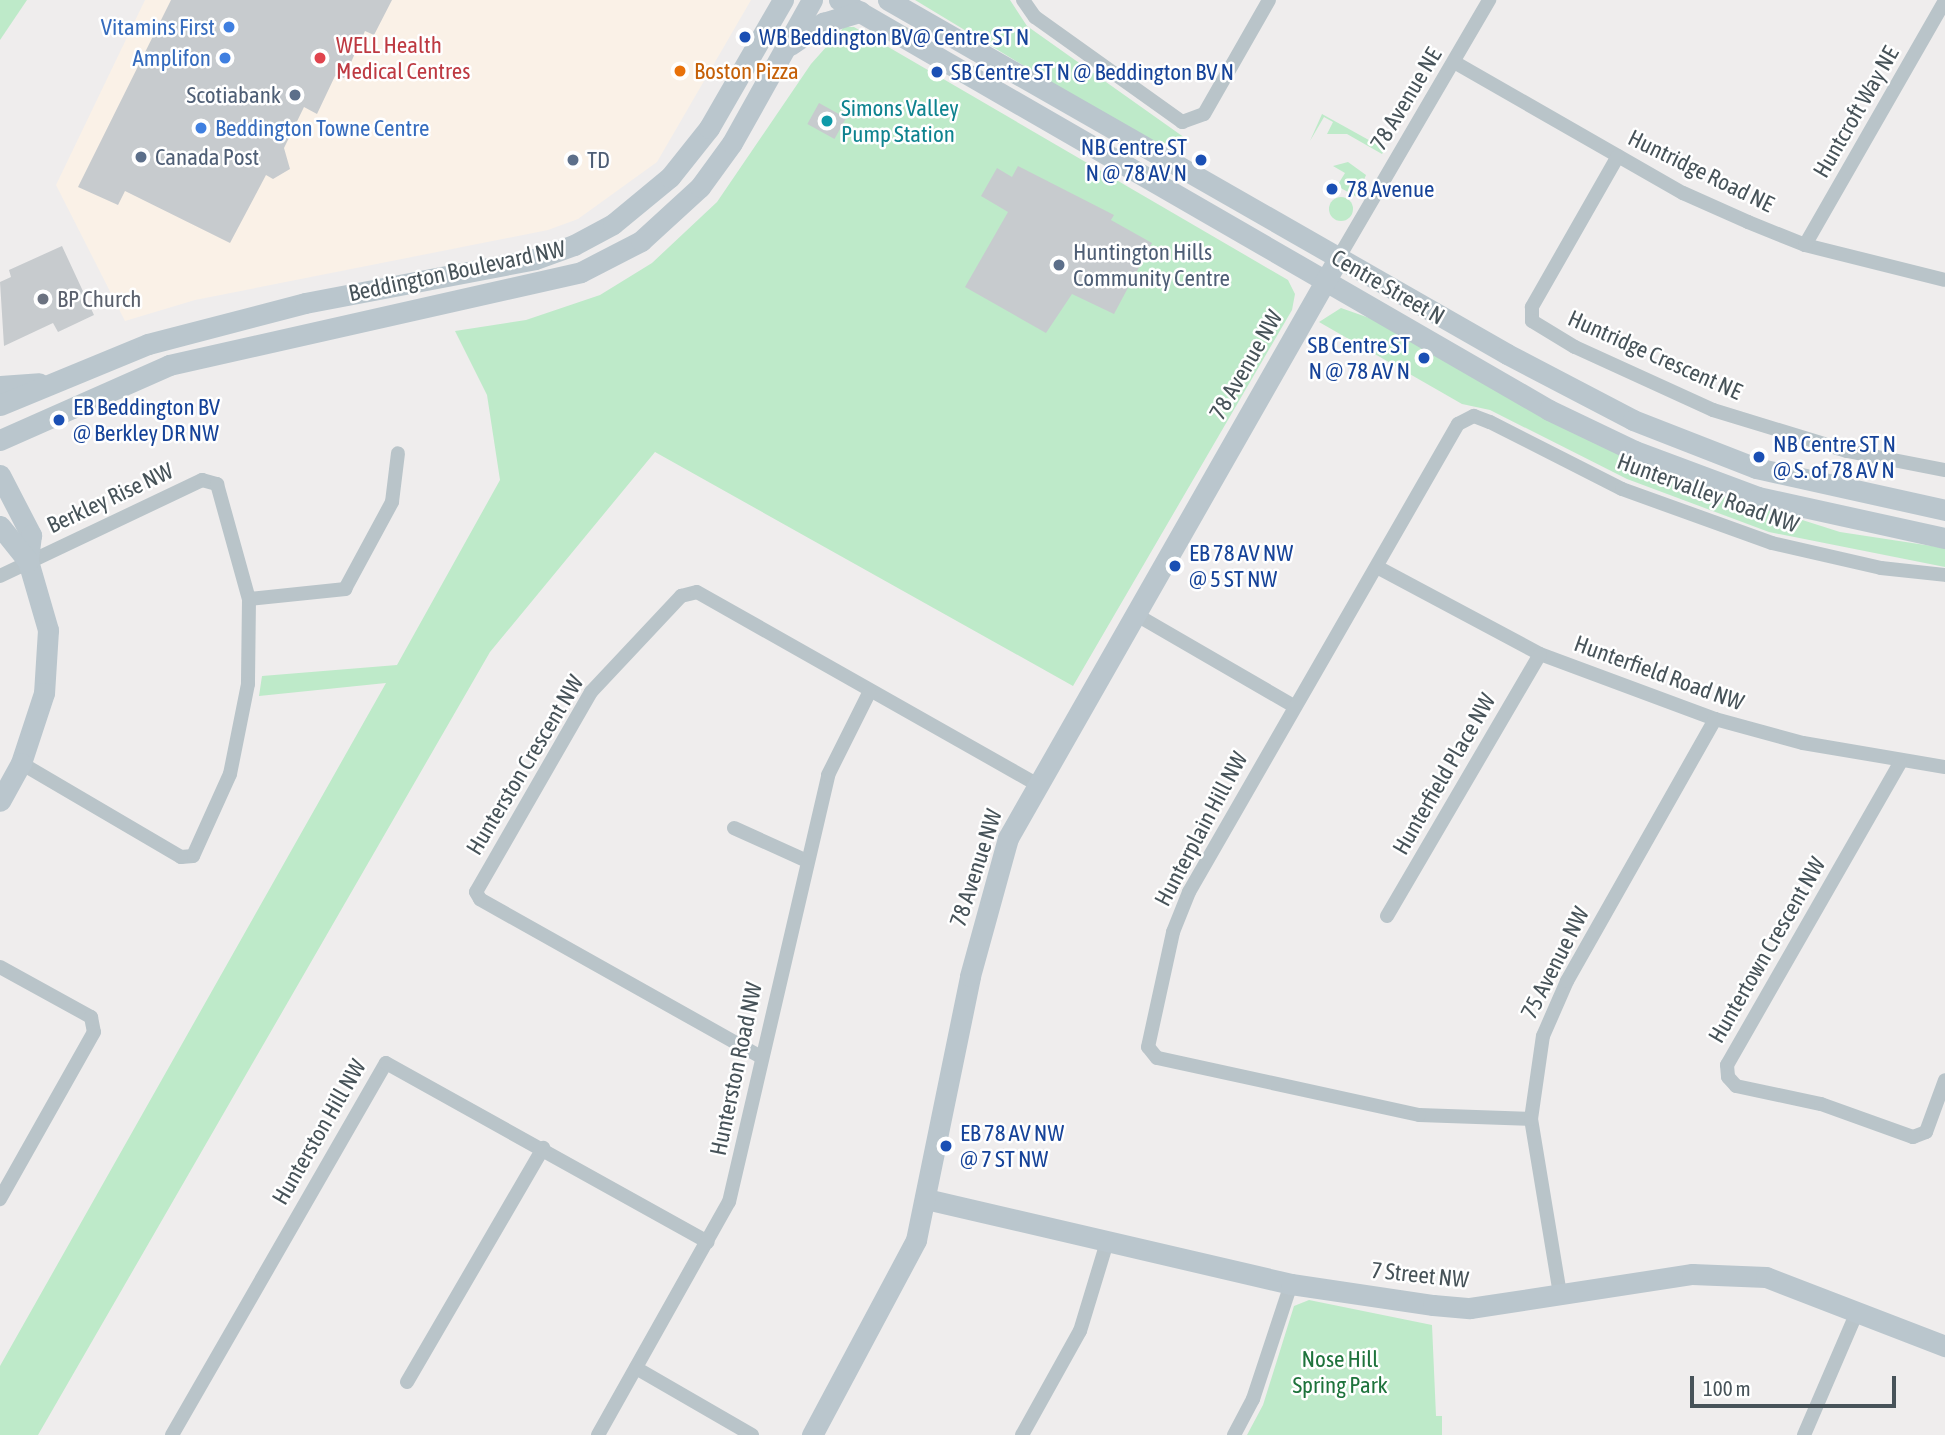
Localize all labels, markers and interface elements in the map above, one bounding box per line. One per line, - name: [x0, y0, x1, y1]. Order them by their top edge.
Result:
- place label: Vitamins First: [101, 13, 215, 41]
- marker: Vitamins First: [221, 19, 237, 35]
- place label: WB Beddington BV@ Centre ST N: [759, 23, 1029, 51]
- marker: WB Beddington BV@ Centre ST N: [737, 29, 753, 45]
- place label: WELL Health Medical Centres: [336, 31, 470, 85]
- street label: Huntcroft Way NE: [1807, 41, 1905, 183]
- street label: 78 Avenue NE: [1365, 43, 1447, 155]
- place label: Amplifon: [133, 44, 211, 72]
- marker: WELL Health Medical Centres: [310, 48, 330, 68]
- marker: Amplifon: [217, 50, 233, 66]
- place label: Boston Pizza: [694, 57, 799, 85]
- place label: SB Centre ST N @ Beddington BV N: [951, 58, 1234, 86]
- marker: Boston Pizza: [672, 63, 688, 79]
- marker: SB Centre ST N @ Beddington BV N: [929, 64, 945, 80]
- place label: Scotiabank: [187, 81, 281, 109]
- marker: Scotiabank: [287, 87, 303, 103]
- place label: Simons Valley Pump Station: [841, 94, 959, 148]
- marker: Simons Valley Pump Station: [819, 113, 835, 129]
- place label: Beddington Towne Centre: [215, 114, 429, 142]
- marker: Beddington Towne Centre: [193, 120, 209, 136]
- street label: Huntridge Road NE: [1624, 124, 1778, 218]
- place label: NB Centre ST N @ 78 AV N: [1081, 133, 1187, 187]
- place label: Canada Post: [155, 143, 259, 171]
- place label: TD: [587, 146, 610, 174]
- marker: Canada Post: [133, 149, 149, 165]
- marker: TD: [565, 152, 581, 168]
- marker: NB Centre ST N @ 78 AV N: [1193, 152, 1209, 168]
- place label: 78 Avenue: [1346, 175, 1434, 203]
- marker: 78 Avenue: [1324, 181, 1340, 197]
- street label: Beddington Boulevard NW: [346, 235, 568, 307]
- place label: Huntington Hills Community Centre: [1073, 238, 1230, 292]
- street label: Centre Street N: [1326, 244, 1450, 330]
- marker: Huntington Hills Community Centre: [1051, 257, 1067, 273]
- place label: BP Church: [57, 285, 141, 313]
- marker: BP Church: [35, 291, 51, 307]
- street label: Huntridge Crescent NE: [1564, 304, 1746, 406]
- street label: 78 Avenue NW: [1204, 305, 1288, 425]
- place label: SB Centre ST N @ 78 AV N: [1308, 331, 1410, 385]
- marker: SB Centre ST N @ 78 AV N: [1416, 350, 1432, 366]
- place label: EB Beddington BV @ Berkley DR NW: [73, 393, 220, 447]
- marker: EB Beddington BV @ Berkley DR NW: [51, 412, 67, 428]
- place label: NB Centre ST N @ S. of 78 AV N: [1773, 430, 1896, 484]
- street label: Huntervalley Road NW: [1613, 447, 1803, 539]
- marker: NB Centre ST N @ S. of 78 AV N: [1751, 449, 1767, 465]
- street label: Berkley Rise NW: [43, 457, 177, 539]
- place label: EB 78 AV NW @ 5 ST NW: [1189, 539, 1293, 593]
- marker: EB 78 AV NW @ 5 ST NW: [1167, 558, 1183, 574]
- street label: Hunterfield Road NW: [1570, 630, 1748, 716]
- street label: Hunterston Crescent NW: [460, 670, 590, 860]
- street label: Hunterfield Place NW: [1387, 689, 1501, 859]
- street label: Hunterplain Hill NW: [1149, 747, 1253, 911]
- street label: 78 Avenue NW: [944, 806, 1008, 930]
- street label: Huntertown Crescent NW: [1703, 852, 1831, 1048]
- street label: 75 Avenue NW: [1515, 902, 1595, 1024]
- street label: Hunterston Road NW: [704, 980, 768, 1158]
- street label: Hunterston Hill NW: [266, 1054, 372, 1210]
- place label: EB 78 AV NW @ 7 ST NW: [960, 1119, 1064, 1173]
- marker: EB 78 AV NW @ 7 ST NW: [938, 1138, 954, 1154]
- street label: 7 Street NW: [1370, 1256, 1470, 1294]
- park label: Nose Hill Spring Park: [1292, 1345, 1388, 1399]
- scale bar: [1693, 1362, 1899, 1406]
- text: 100 m: [1703, 1376, 1751, 1400]

